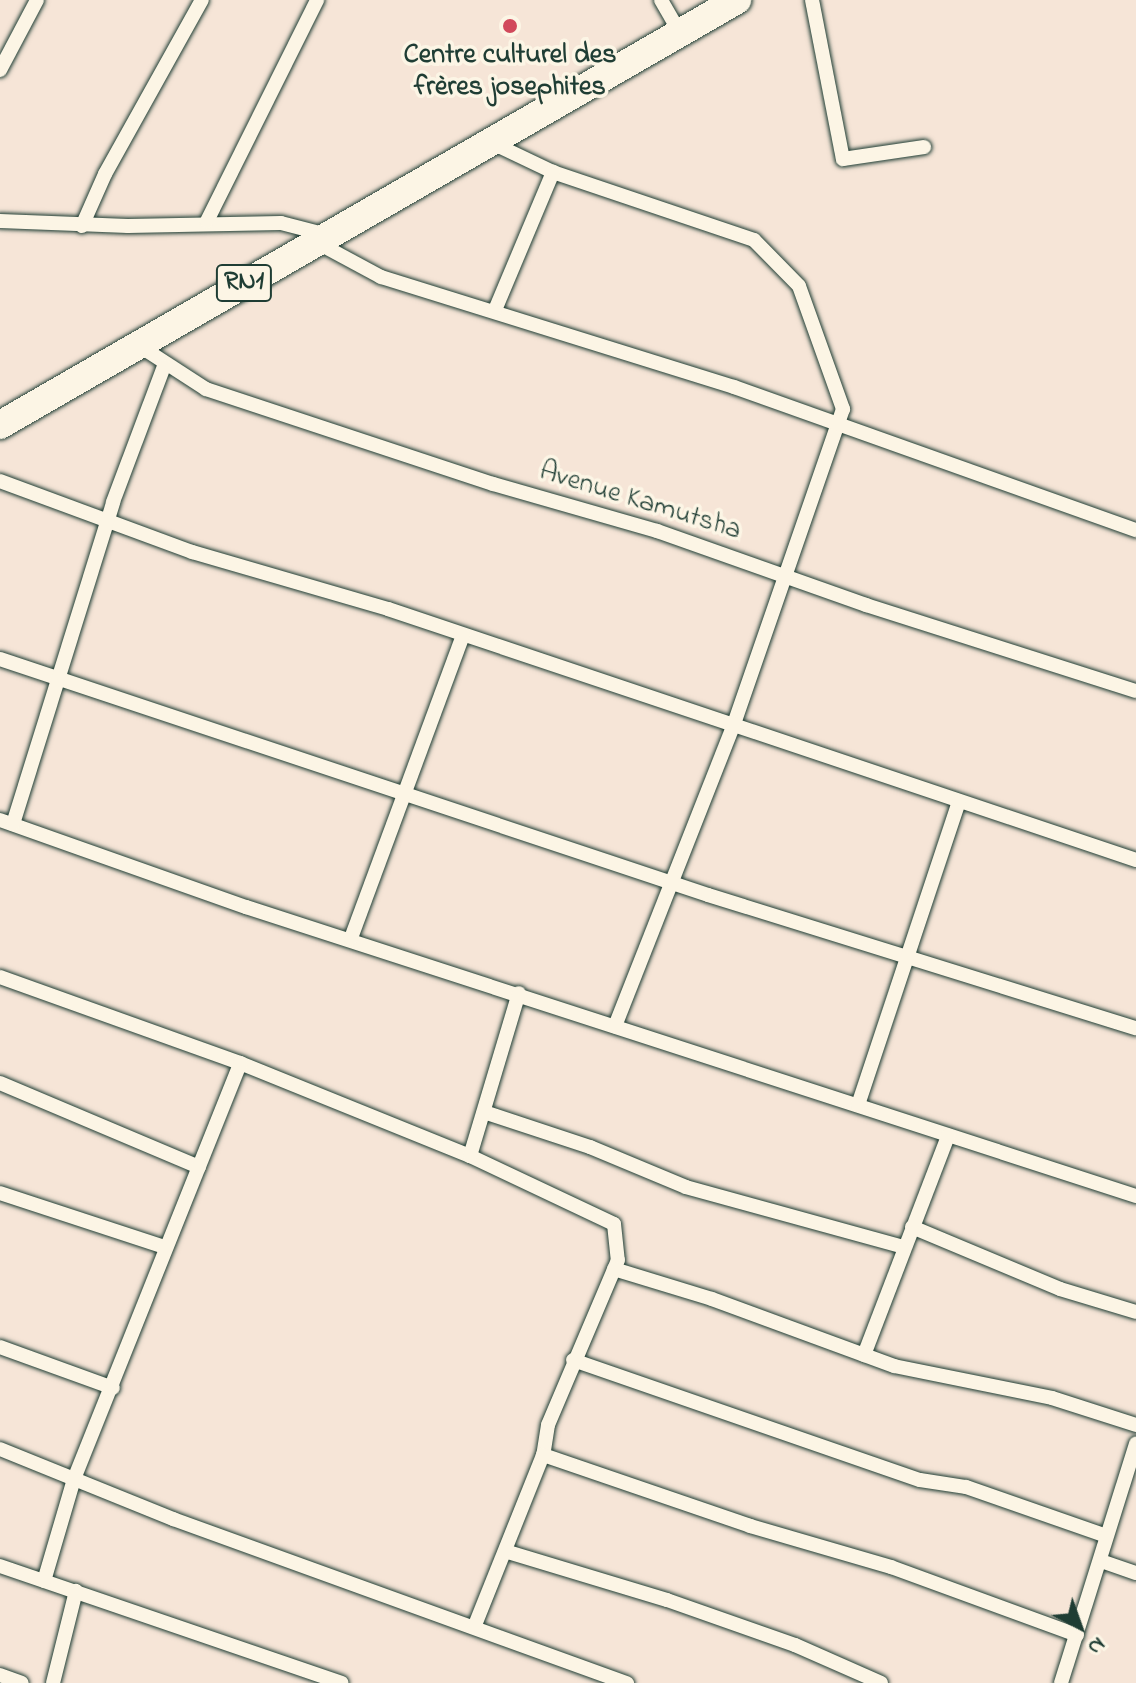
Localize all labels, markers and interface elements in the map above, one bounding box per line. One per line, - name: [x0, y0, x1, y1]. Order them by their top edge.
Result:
- marker: Centre culturel des frères josephites: [501, 17, 519, 35]
- place label: Centre culturel des frères josephites: [403, 39, 617, 105]
- road number: RN1: [214, 261, 274, 305]
- street label: Avenue Kamutsha: [535, 455, 745, 549]
- north arrow: [1040, 1587, 1120, 1667]
- text: N: [1080, 1628, 1112, 1662]

